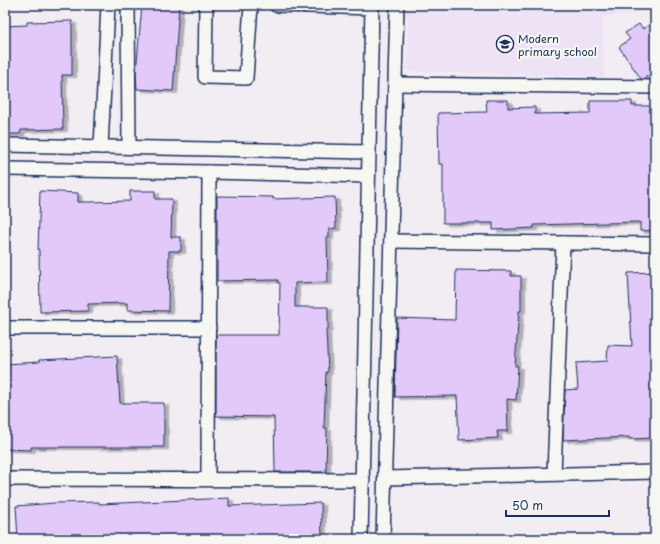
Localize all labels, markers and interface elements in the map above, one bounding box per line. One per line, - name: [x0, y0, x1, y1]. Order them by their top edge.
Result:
- place label: Modern primary school: [518, 30, 597, 60]
- school or university icon: Modern primary school: [495, 34, 515, 54]
- scale bar: [506, 492, 609, 518]
- text: 50 m: [512, 496, 543, 514]

